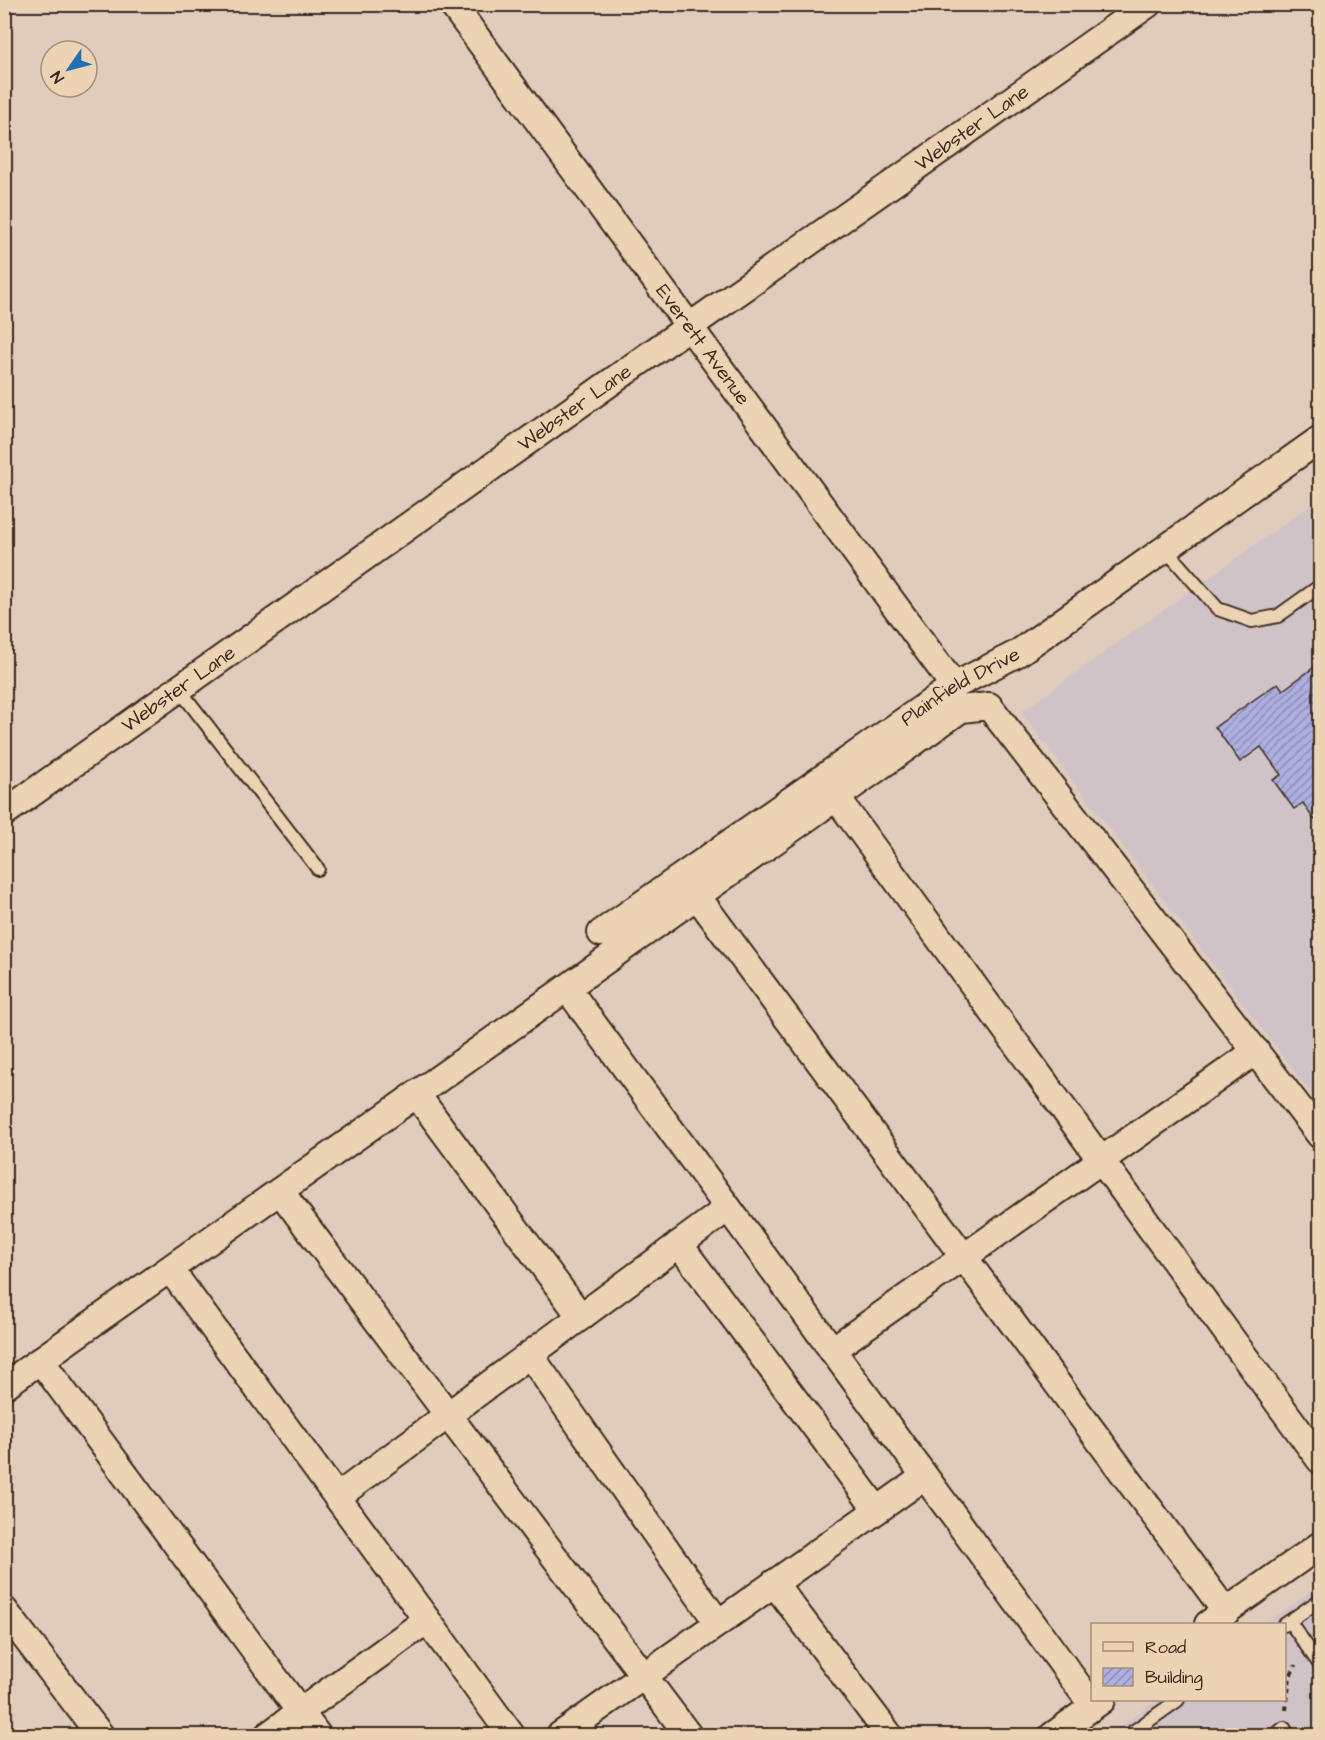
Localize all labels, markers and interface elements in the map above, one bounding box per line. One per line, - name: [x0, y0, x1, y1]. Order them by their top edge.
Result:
- north arrow: [39, 39, 99, 99]
- text: N: [46, 67, 69, 87]
- street label: Webster Lane: [909, 78, 1035, 178]
- street label: Everett Avenue: [649, 278, 757, 411]
- street label: Webster Lane: [512, 358, 638, 458]
- street label: Webster Lane: [116, 639, 241, 739]
- street label: Plainfield Drive: [895, 640, 1025, 733]
- legend: [1091, 1623, 1286, 1701]
- text: Road: [1145, 1635, 1186, 1660]
- text: Building: [1145, 1665, 1203, 1691]

